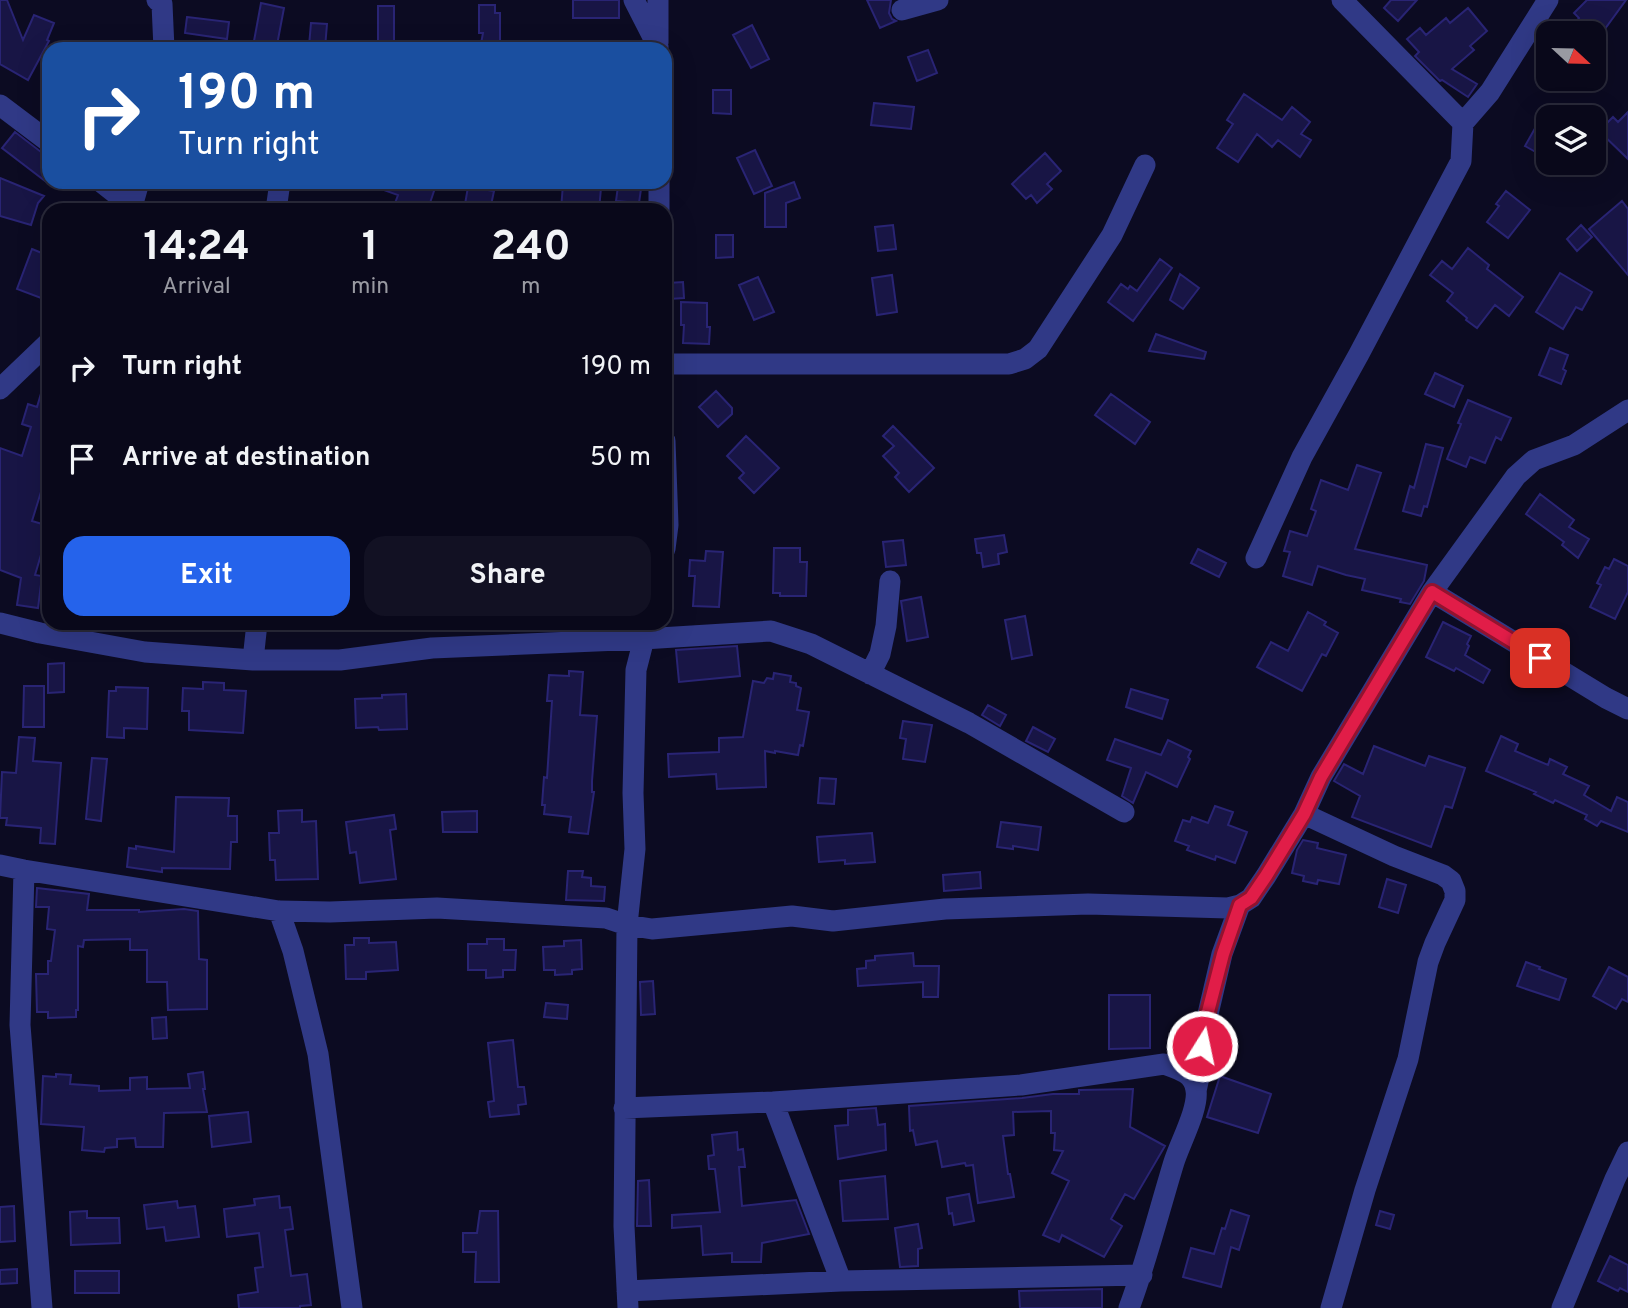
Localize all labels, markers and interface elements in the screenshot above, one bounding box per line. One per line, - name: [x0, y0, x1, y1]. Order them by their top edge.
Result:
- north arrow: [1536, 21, 1606, 91]
- map controls: [1536, 21, 1606, 175]
- text: 190 m: [178, 65, 315, 127]
- icon: right: [63, 70, 154, 161]
- button: layers: [1536, 105, 1606, 175]
- text: Turn right: [178, 126, 320, 166]
- text: 14:24: [143, 222, 250, 275]
- text: 1: [362, 222, 379, 275]
- text: 240: [490, 222, 571, 275]
- text: Arrival: [162, 273, 231, 302]
- text: min: [351, 273, 389, 302]
- text: m: [521, 273, 540, 302]
- icon: right: [63, 349, 101, 387]
- text: Turn right: [122, 351, 242, 384]
- text: 190 m: [581, 351, 651, 384]
- icon: arrive: [63, 440, 101, 478]
- text: Arrive at destination: [122, 442, 370, 475]
- text: 50 m: [590, 442, 651, 475]
- button: Exit: [63, 536, 350, 616]
- button: Share: [364, 536, 651, 616]
- pin: [1510, 628, 1570, 688]
- icon: arrive: [1521, 639, 1559, 677]
- position arrow: [1165, 1009, 1239, 1083]

